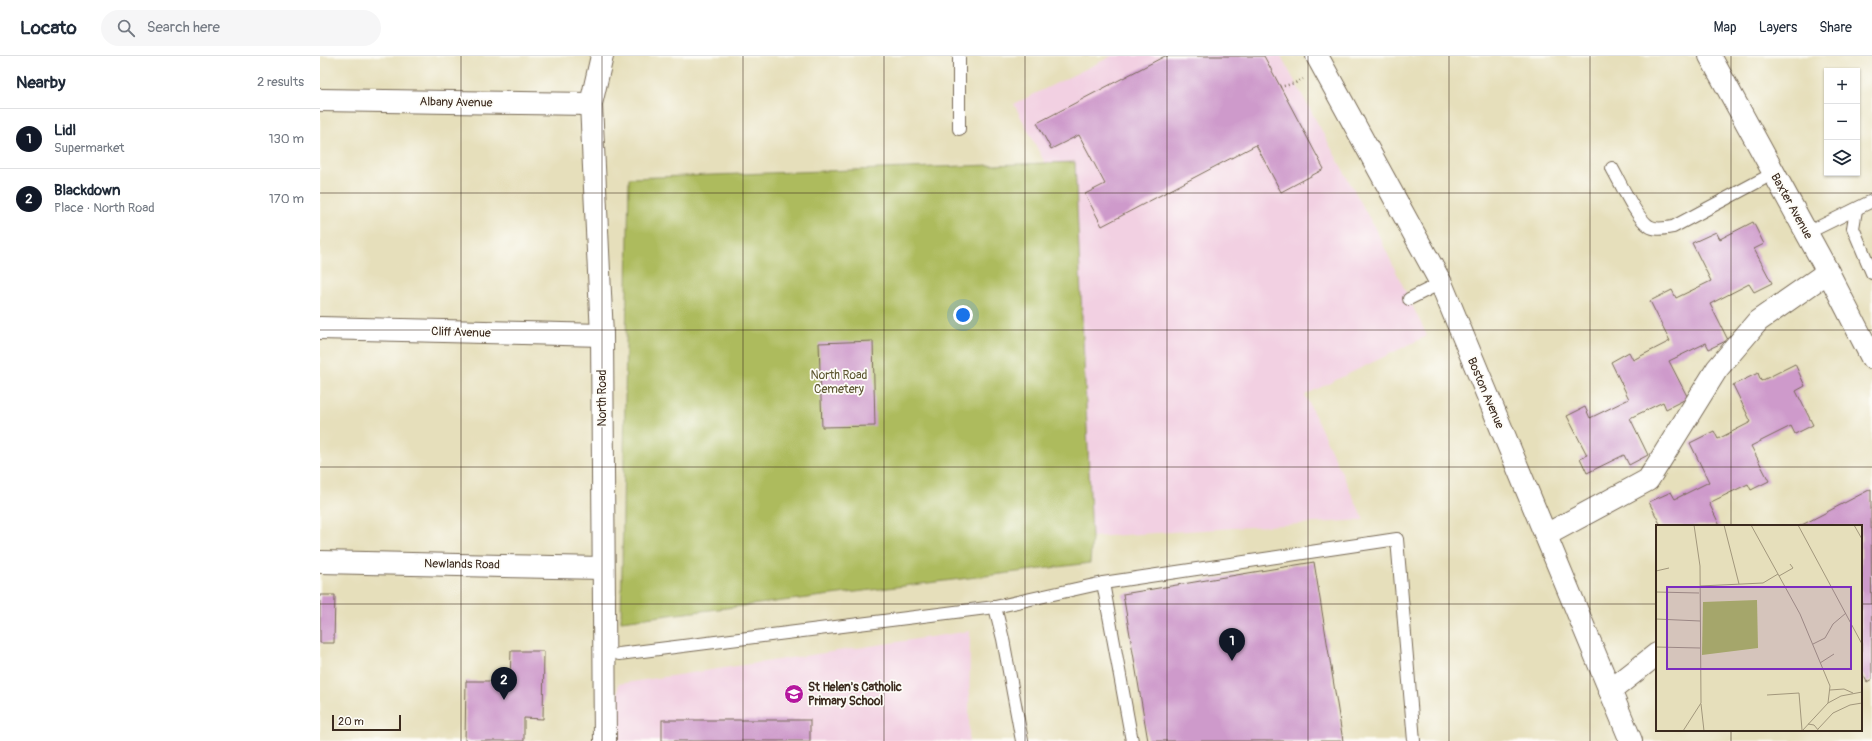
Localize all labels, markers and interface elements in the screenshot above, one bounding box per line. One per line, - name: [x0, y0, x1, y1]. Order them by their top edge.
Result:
- search box: [101, 10, 381, 46]
- text: Locato: [20, 16, 77, 40]
- icon: search: [115, 17, 137, 39]
- text: Search here: [147, 18, 220, 37]
- text: Map: [1714, 19, 1737, 36]
- text: Layers: [1759, 19, 1797, 36]
- text: Share: [1819, 19, 1852, 36]
- map controls: [1824, 68, 1860, 176]
- button: +: [1824, 68, 1860, 104]
- text: Nearby: [16, 72, 65, 93]
- text: 2 results: [257, 74, 304, 90]
- street label: Albany Avenue: [419, 94, 493, 111]
- button: −: [1824, 104, 1860, 140]
- text: Lidl: [54, 121, 76, 140]
- text: 1: [26, 131, 32, 147]
- text: 130 m: [268, 131, 304, 147]
- text: Supermarket: [54, 140, 125, 156]
- button: layers: [1824, 140, 1860, 176]
- street label: Baxter Avenue: [1767, 171, 1816, 242]
- text: Blackdown: [54, 181, 120, 200]
- text: 2: [25, 191, 33, 207]
- text: 170 m: [269, 191, 304, 207]
- text: Place · North Road: [54, 200, 155, 216]
- your location: [953, 305, 973, 325]
- street label: Cliff Avenue: [431, 324, 491, 341]
- street label: Boston Avenue: [1464, 355, 1507, 431]
- park label: North Road Cemetery: [811, 368, 867, 397]
- street label: North Road: [595, 370, 610, 426]
- inset map: [1656, 525, 1862, 731]
- street label: Newlands Road: [424, 556, 500, 573]
- pin: 1: [1219, 628, 1245, 661]
- pin: 2: [491, 667, 517, 700]
- place label: St Helen's Catholic Primary School: [808, 680, 902, 709]
- school or university icon: St Helen's Catholic Primary School: [783, 683, 805, 705]
- scale bar: [332, 713, 401, 732]
- text: 20 m: [338, 715, 364, 728]

